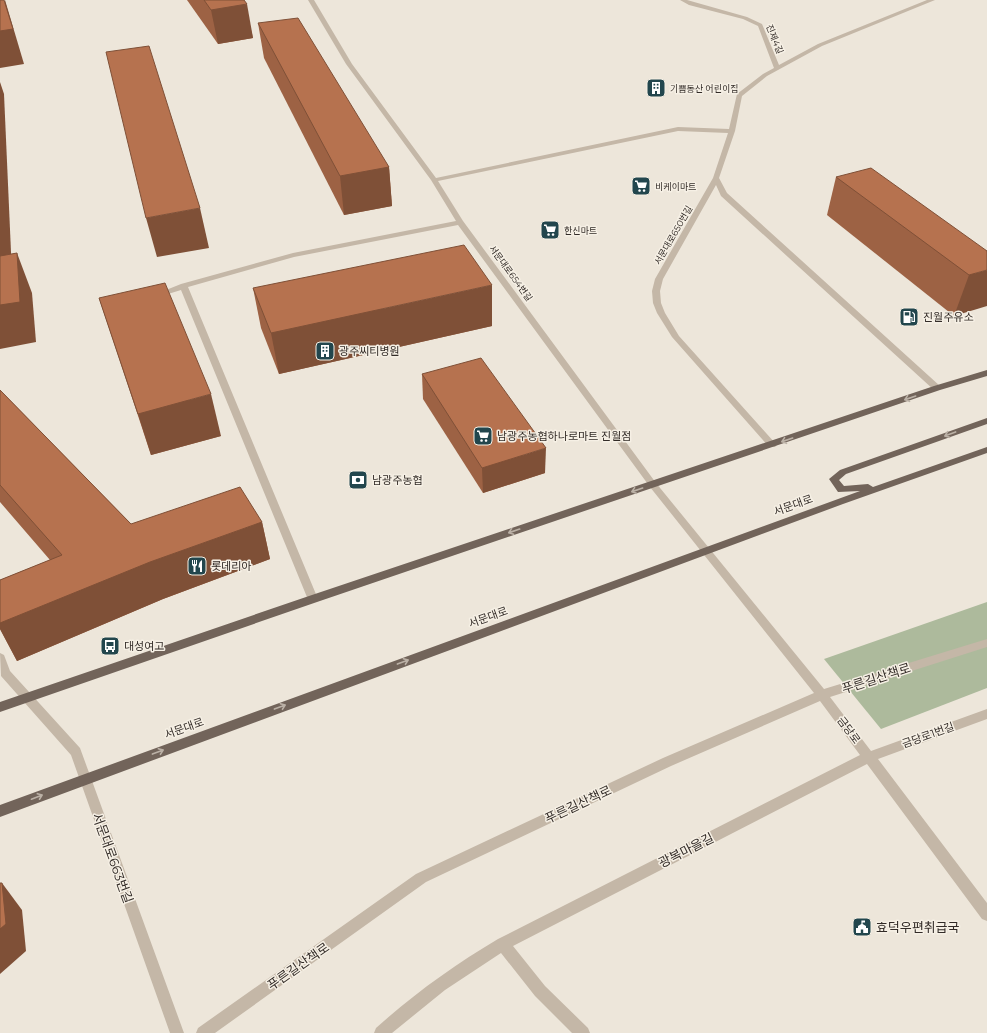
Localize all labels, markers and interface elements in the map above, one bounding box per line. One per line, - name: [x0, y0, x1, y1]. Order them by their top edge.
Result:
- street label: 진제4길: [764, 23, 786, 55]
- building icon: 기쁨동산 어린이집: [645, 77, 667, 99]
- place label: 기쁨동산 어린이집: [670, 83, 739, 94]
- supermarket icon: 비케이마트: [630, 175, 652, 197]
- place label: 비케이마트: [655, 181, 696, 192]
- street label: 서문대로650번길: [652, 204, 694, 266]
- supermarket icon: 한신마트: [539, 219, 561, 241]
- place label: 한신마트: [564, 225, 597, 236]
- street label: 서문대로654번길: [487, 243, 535, 303]
- fuel station icon: 진월주유소: [898, 306, 920, 328]
- place label: 진월주유소: [923, 310, 974, 324]
- building icon: 광주씨티병원: [314, 340, 336, 362]
- place label: 광주씨티병원: [339, 344, 400, 358]
- one-way arrow: [904, 394, 916, 402]
- supermarket icon: 남광주농협하나로마트 진월점: [472, 425, 494, 447]
- place label: 남광주농협하나로마트 진월점: [497, 429, 631, 443]
- one-way arrow: [945, 430, 957, 438]
- one-way arrow: [781, 436, 793, 444]
- bank icon: 남광주농협: [347, 469, 369, 491]
- place label: 남광주농협: [372, 473, 423, 487]
- one-way arrow: [631, 487, 644, 494]
- street label: 서문대로: [772, 491, 814, 519]
- one-way arrow: [508, 528, 520, 536]
- restaurant icon: 롯데리아: [186, 555, 208, 577]
- place label: 롯데리아: [211, 559, 251, 573]
- street label: 서문대로: [467, 603, 509, 631]
- bus stop icon: 대성여고: [99, 635, 121, 657]
- place label: 대성여고: [124, 639, 164, 653]
- one-way arrow: [396, 658, 408, 666]
- street label: 푸른길산책로: [839, 659, 913, 697]
- one-way arrow: [274, 703, 287, 710]
- street label: 서문대로: [163, 714, 205, 742]
- street label: 금당로: [834, 714, 864, 746]
- street label: 금당로1번길: [900, 719, 956, 751]
- one-way arrow: [152, 747, 164, 755]
- street label: 푸른길산책로: [542, 782, 614, 826]
- one-way arrow: [30, 792, 42, 800]
- street label: 서문대로663번길: [89, 811, 137, 905]
- street label: 광복마을길: [656, 829, 716, 871]
- public building icon: 효덕우편취급국: [851, 916, 873, 938]
- place label: 효덕우편취급국: [876, 919, 960, 935]
- street label: 푸른길산책로: [264, 939, 332, 993]

